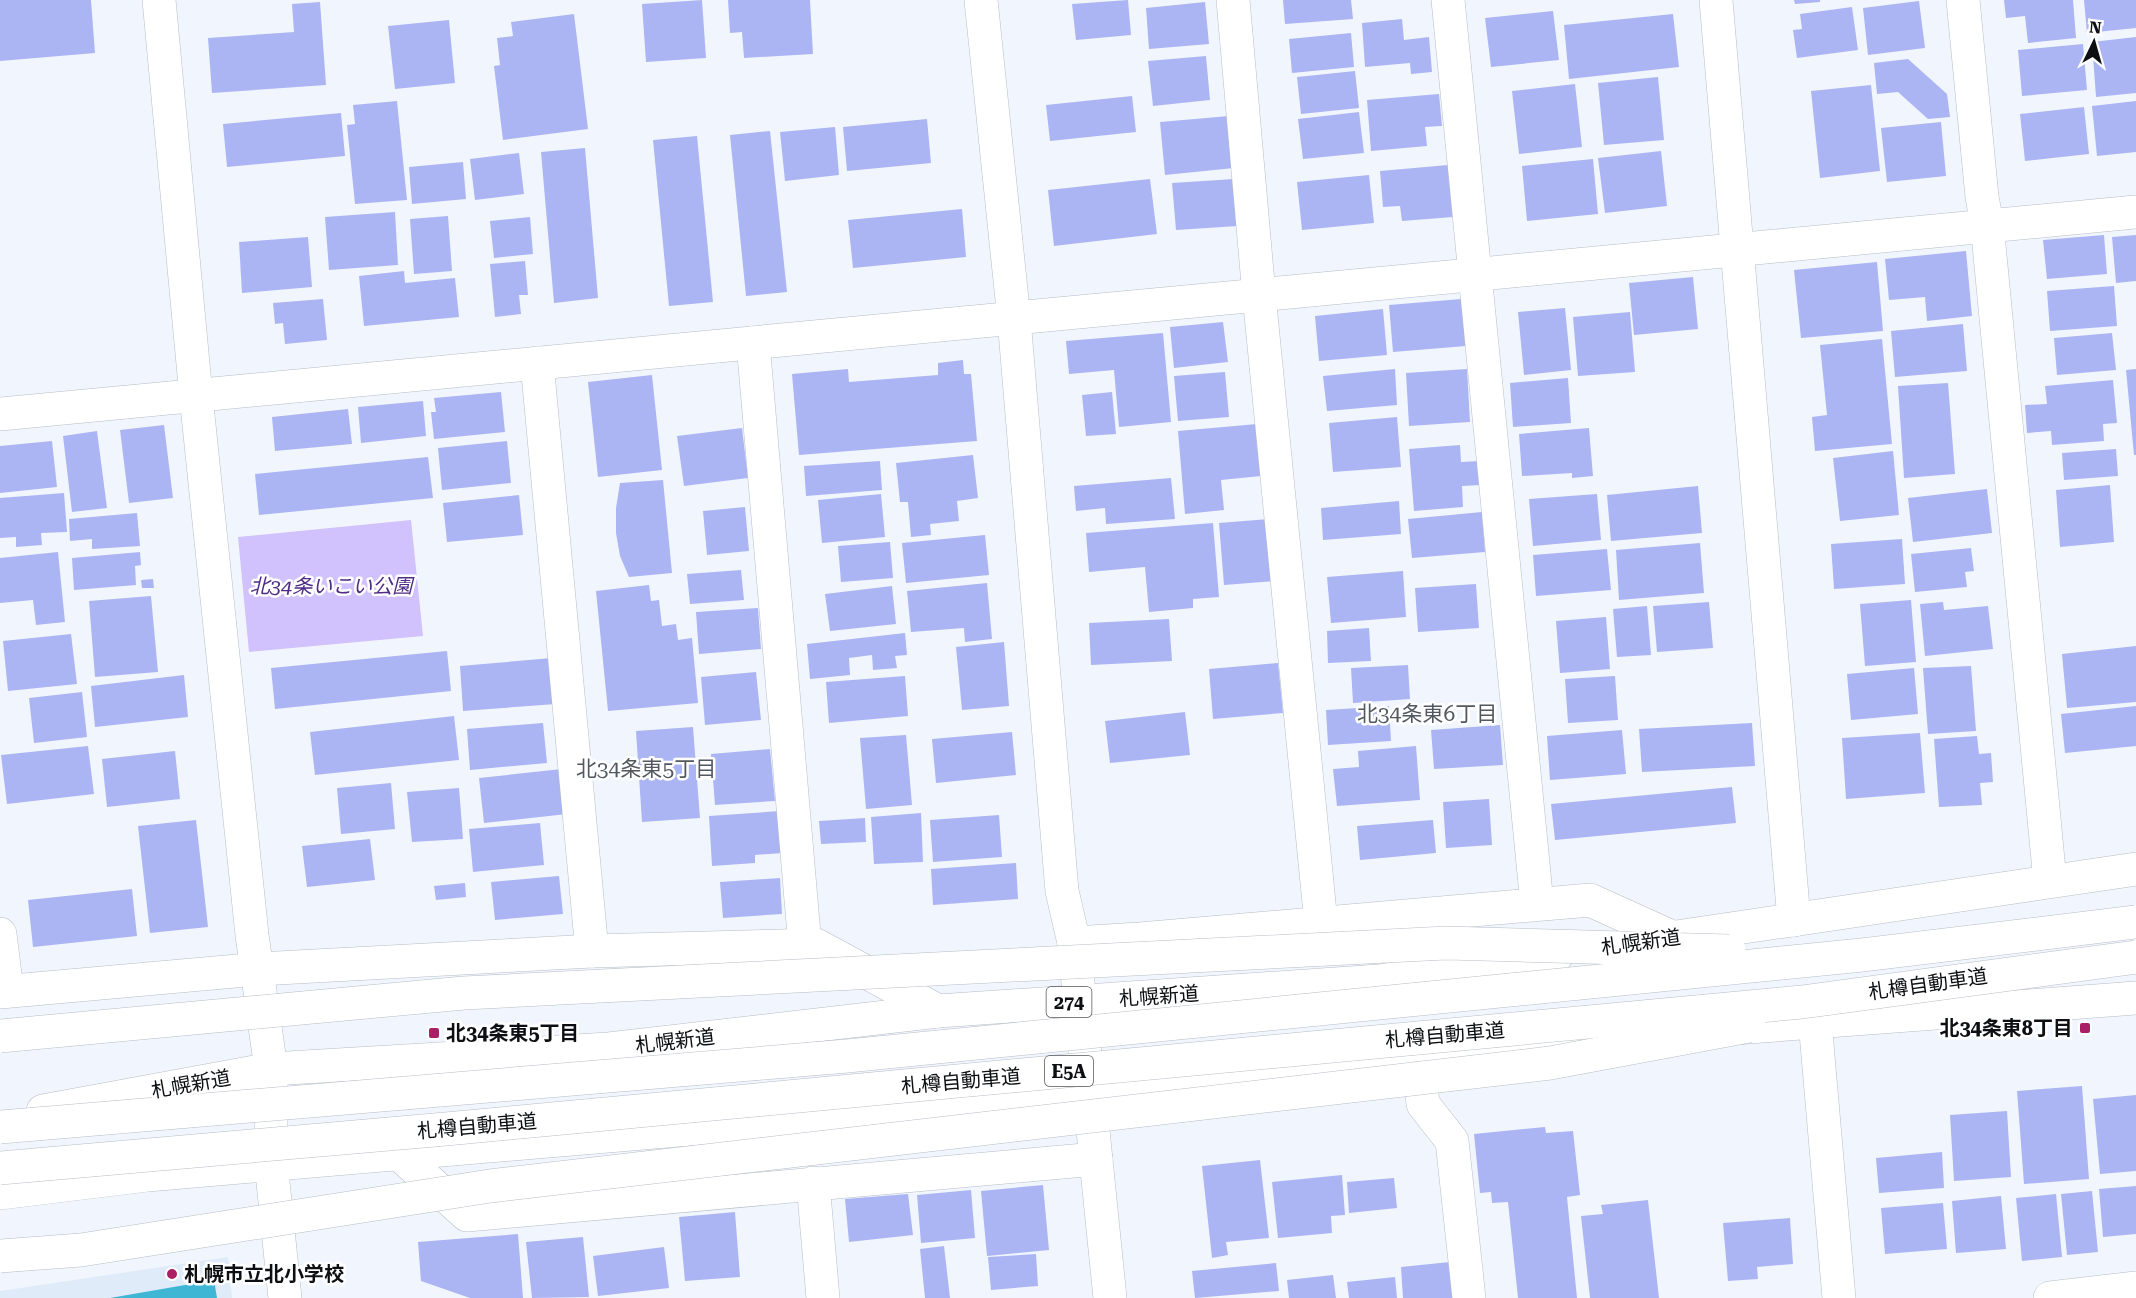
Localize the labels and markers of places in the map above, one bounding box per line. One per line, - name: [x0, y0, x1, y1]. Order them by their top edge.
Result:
- place label: 北34条東8丁目: [1939, 1016, 2073, 1040]
- place label: 北34条東5丁目: [446, 1021, 580, 1045]
- marker: 北34条東8丁目: [2078, 1021, 2092, 1035]
- marker: 北34条東5丁目: [427, 1026, 441, 1040]
- place label: 札幌市立北小学校: [184, 1262, 344, 1286]
- marker: 札幌市立北小学校: [165, 1267, 179, 1281]

